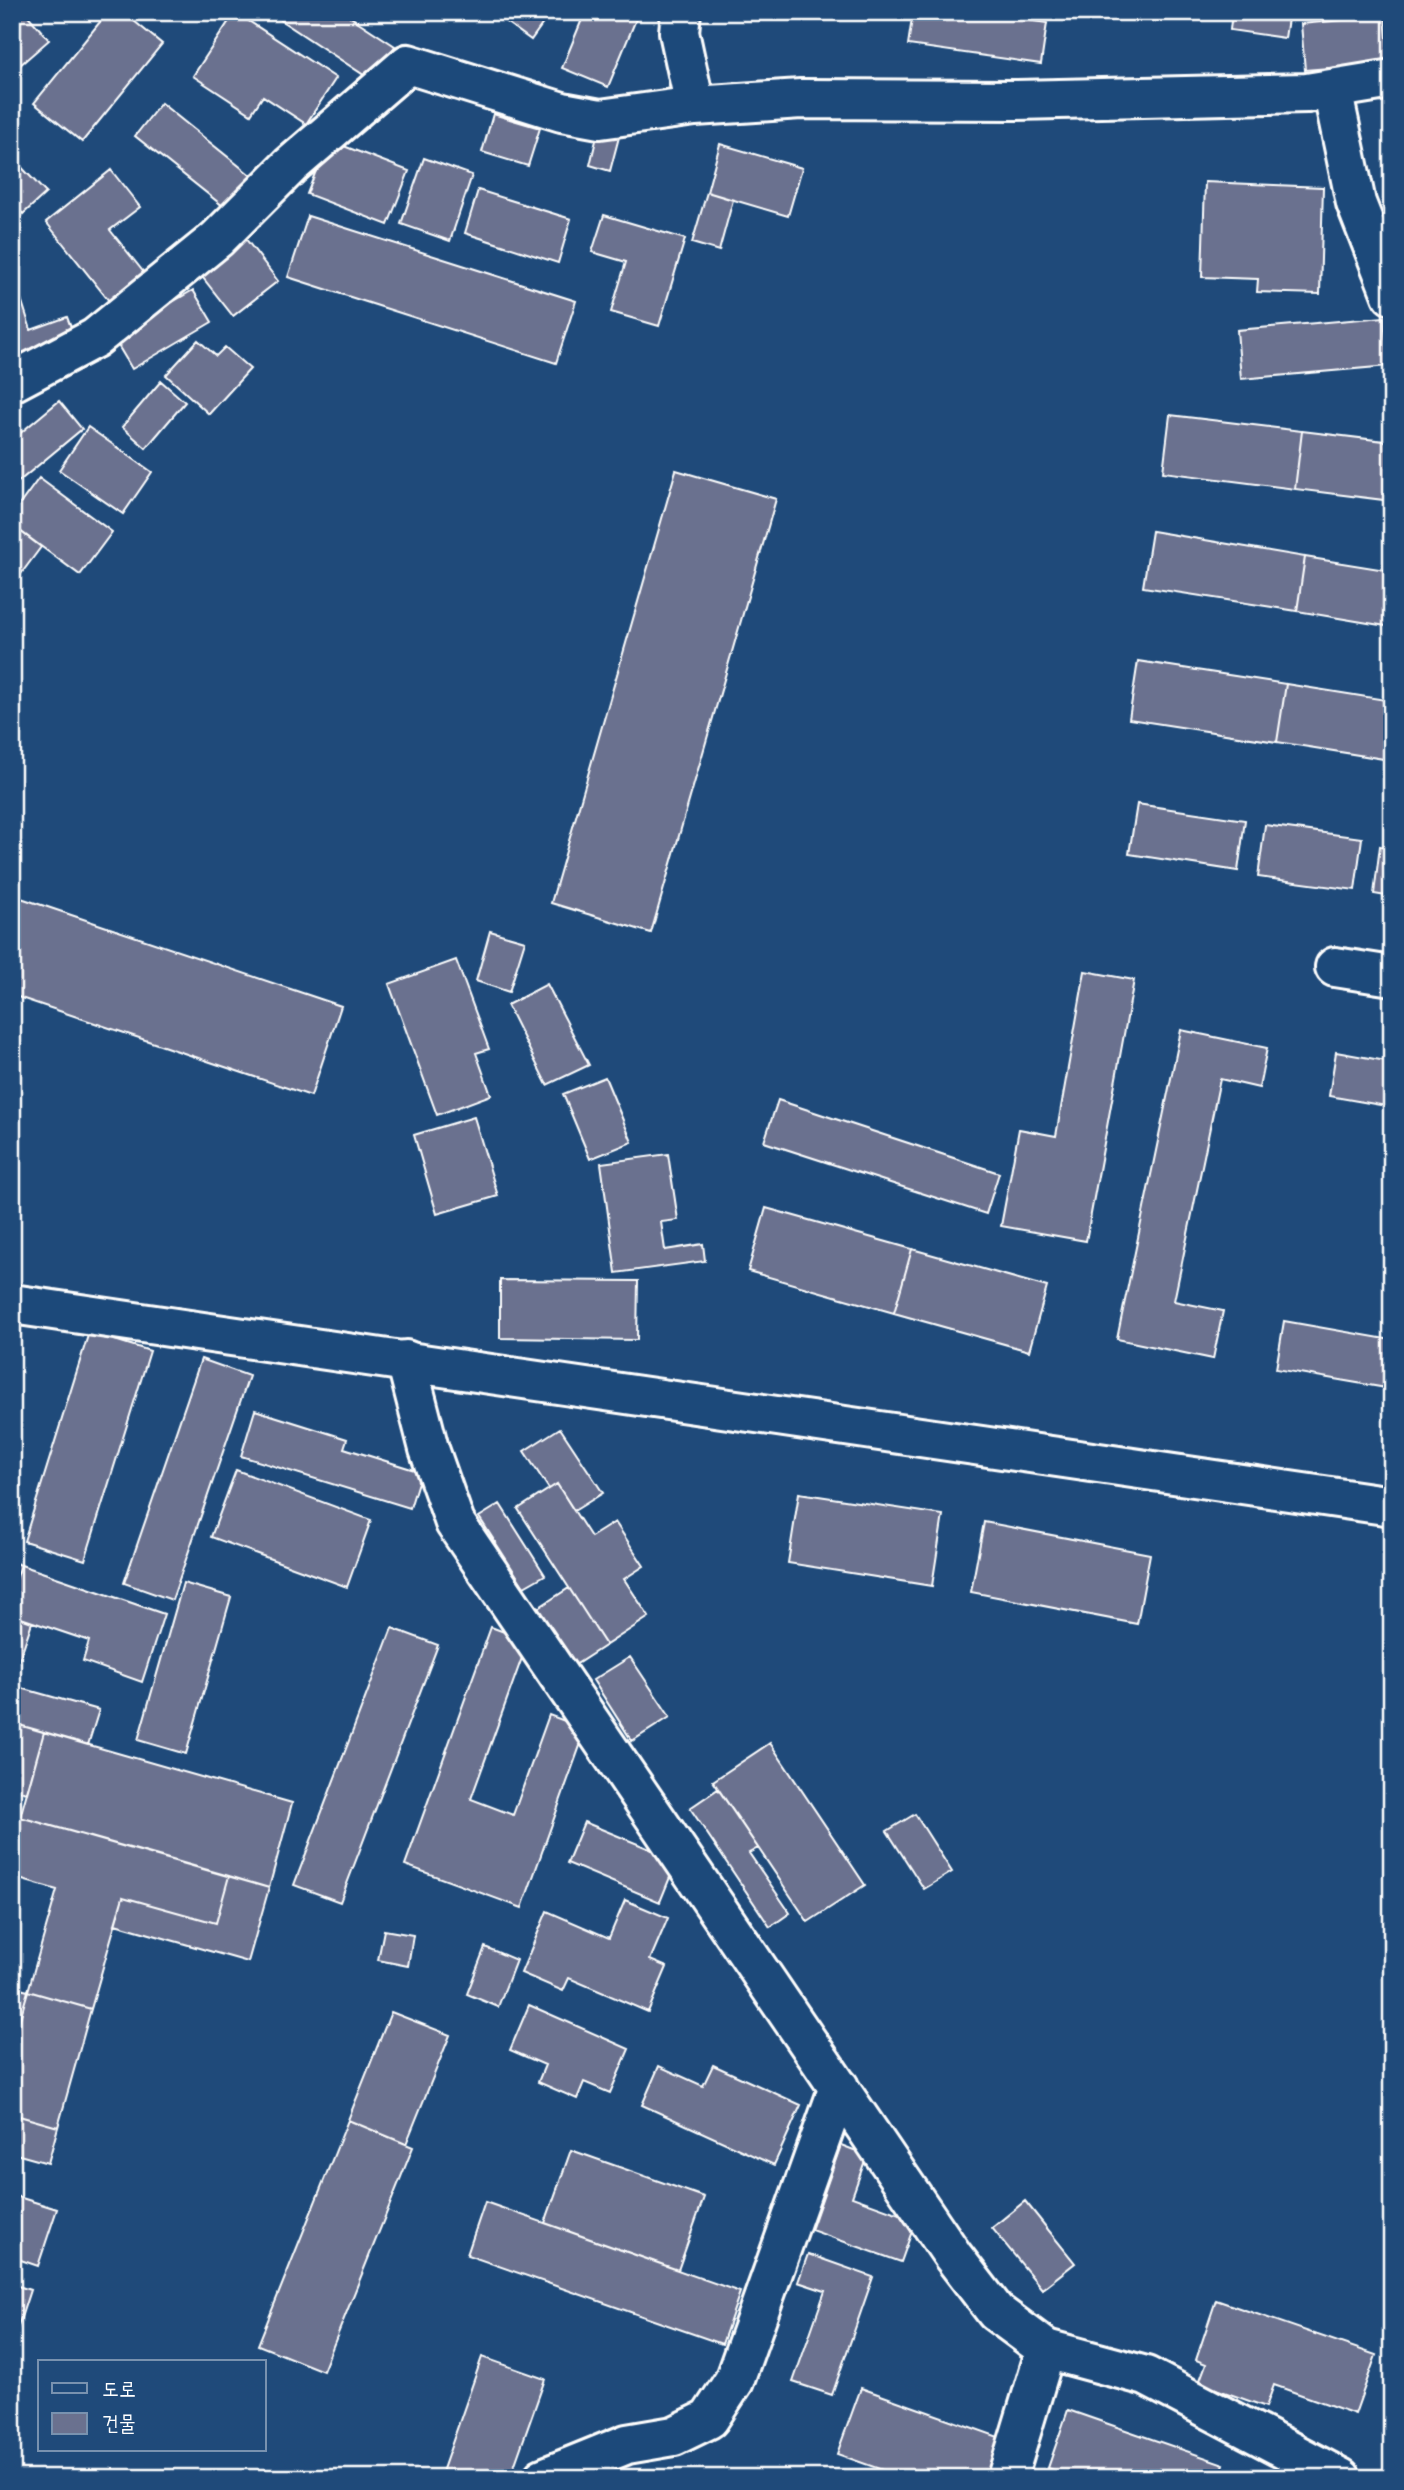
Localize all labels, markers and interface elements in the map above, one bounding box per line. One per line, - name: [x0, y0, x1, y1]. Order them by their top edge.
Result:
- legend: [38, 2360, 266, 2452]
- text: 도로: [102, 2371, 136, 2403]
- text: 건물: [102, 2405, 136, 2437]

